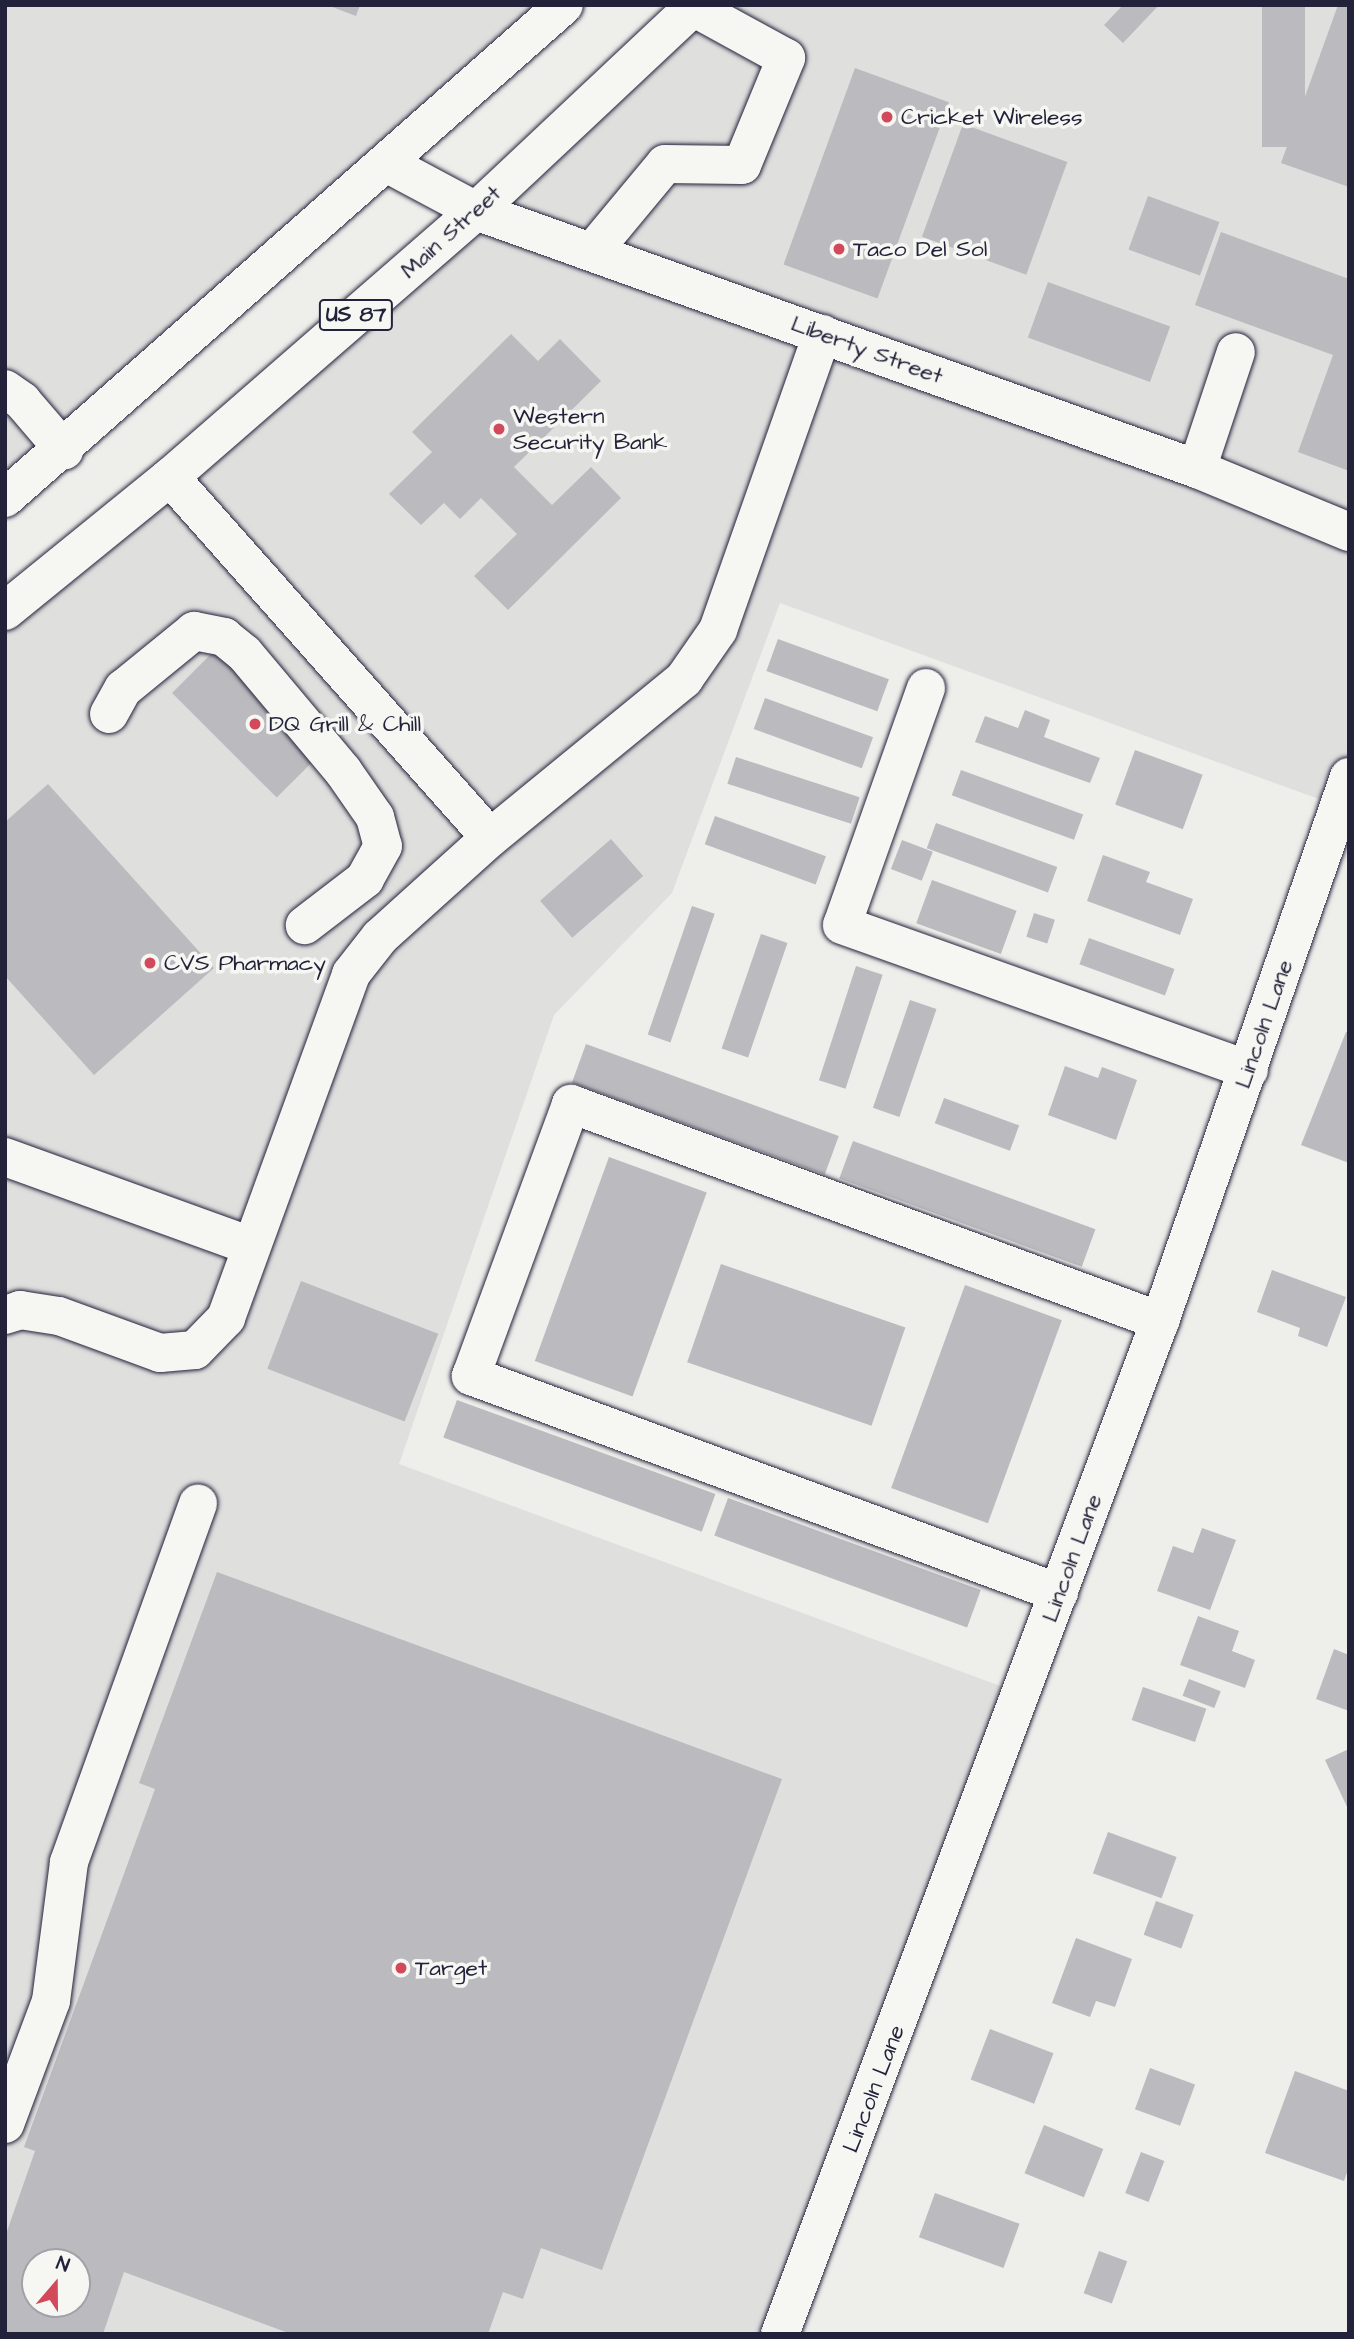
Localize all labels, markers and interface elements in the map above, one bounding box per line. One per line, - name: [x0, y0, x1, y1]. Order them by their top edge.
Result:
- place label: Cricket Wireless: [901, 103, 1082, 131]
- marker: Cricket Wireless: [879, 109, 895, 125]
- street label: Main Street: [395, 180, 507, 284]
- place label: Taco Del Sol: [853, 235, 987, 263]
- marker: Taco Del Sol: [831, 241, 847, 257]
- road number: US 87: [318, 298, 394, 332]
- street label: Liberty Street: [787, 310, 947, 390]
- place label: Western Security Bank: [513, 402, 667, 456]
- marker: Western Security Bank: [491, 421, 507, 437]
- place label: DQ Grill & Chill: [269, 710, 421, 738]
- marker: DQ Grill & Chill: [247, 716, 263, 732]
- place label: CVS Pharmacy: [164, 949, 326, 977]
- marker: CVS Pharmacy: [142, 955, 158, 971]
- street label: Lincoln Lane: [1229, 956, 1299, 1092]
- street label: Lincoln Lane: [1036, 1490, 1108, 1626]
- place label: Target: [415, 1954, 487, 1982]
- marker: Target: [393, 1960, 409, 1976]
- street label: Lincoln Lane: [837, 2021, 911, 2157]
- north arrow: [21, 2248, 91, 2318]
- text: N: [52, 2250, 73, 2279]

